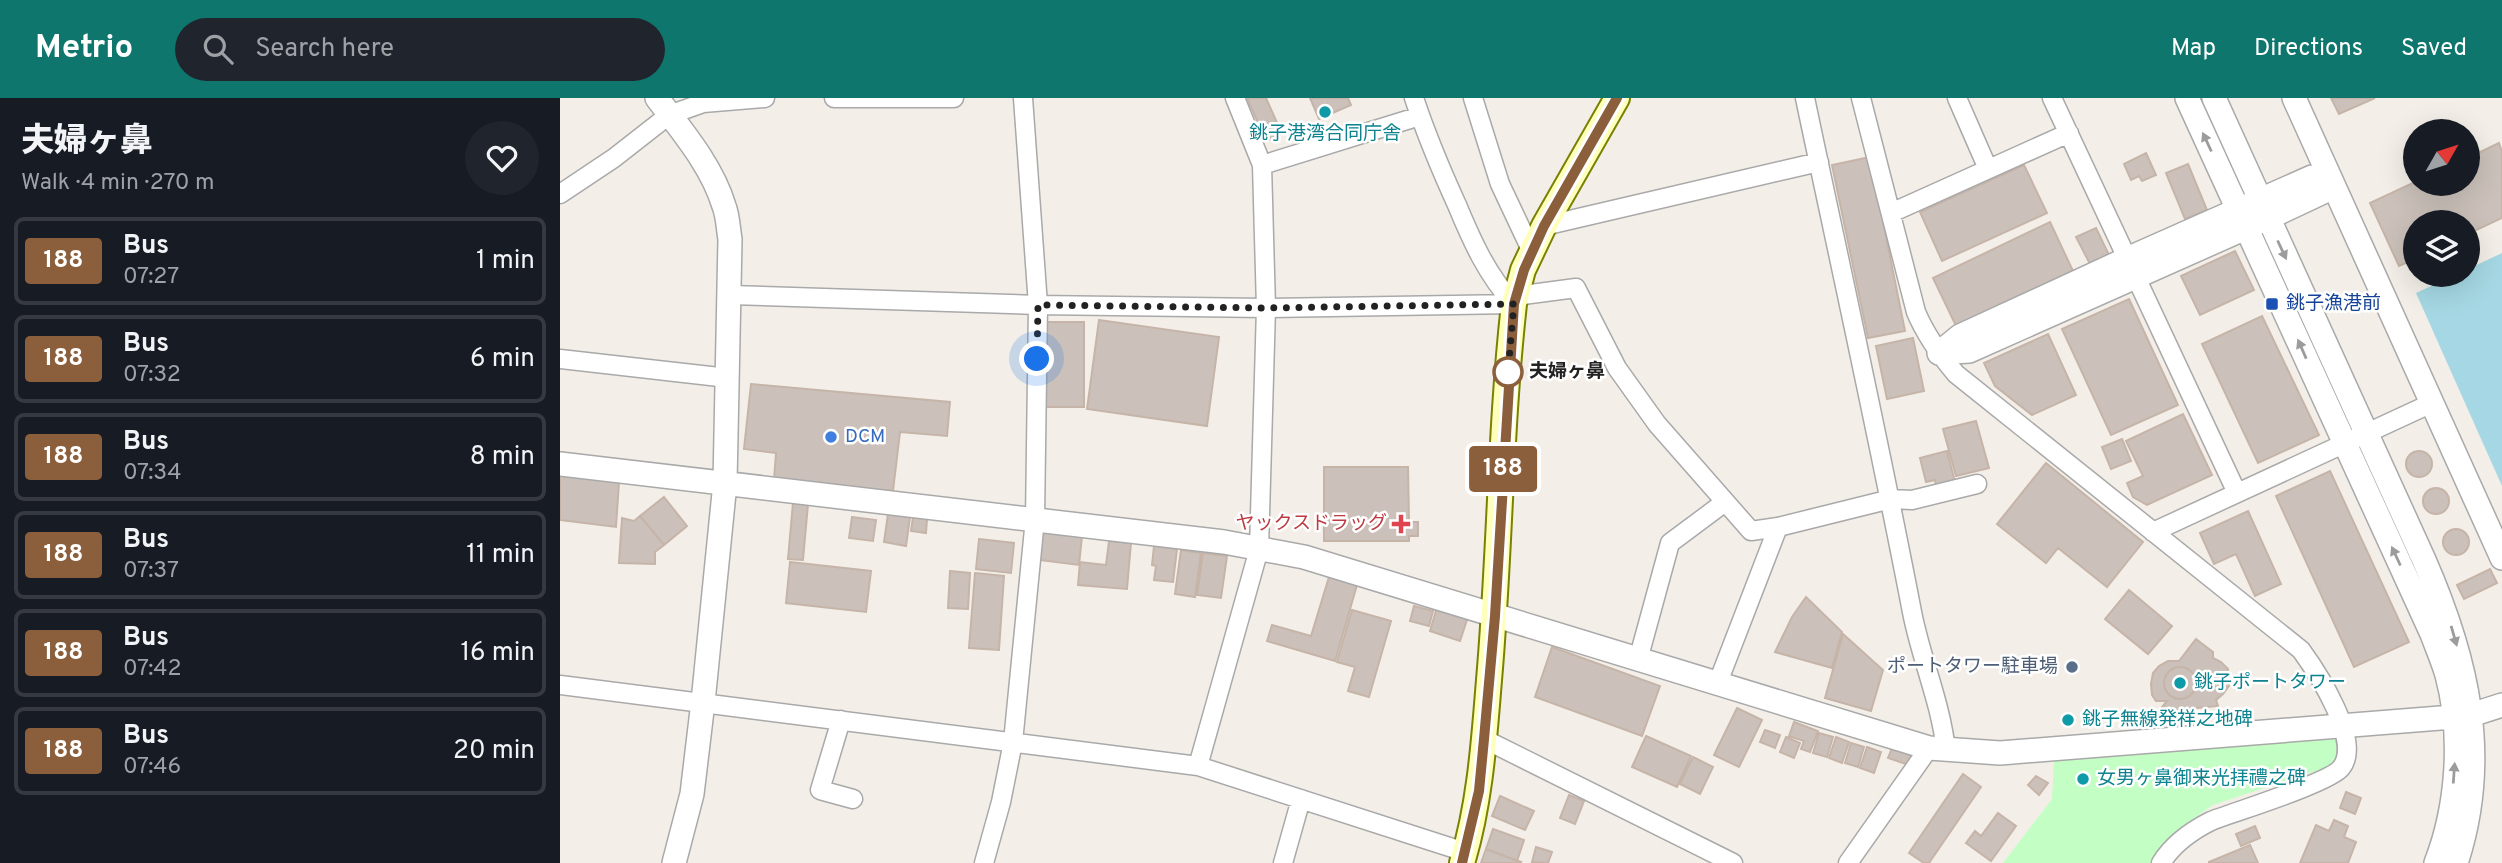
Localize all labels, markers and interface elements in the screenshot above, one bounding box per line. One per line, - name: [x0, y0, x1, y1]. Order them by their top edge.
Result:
- search box: [175, 18, 665, 81]
- text: Metrio: [35, 28, 133, 70]
- icon: search: [199, 30, 237, 68]
- text: Search here: [255, 33, 394, 66]
- text: Map: [2171, 34, 2216, 64]
- text: Directions: [2254, 34, 2363, 64]
- text: Saved: [2401, 34, 2467, 64]
- marker: 銚子港湾合同庁舎: [1317, 104, 1333, 120]
- north arrow: [2403, 119, 2480, 196]
- map controls: [2403, 119, 2480, 287]
- button: heart: [465, 121, 539, 195]
- text: 夫婦ヶ鼻: [21, 122, 153, 164]
- place label: 銚子港湾合同庁舎: [1249, 122, 1401, 146]
- one-way arrow: [2201, 132, 2212, 153]
- text: Walk · 4 min · 270 m: [21, 169, 214, 198]
- button: layers: [2403, 210, 2480, 287]
- text: Bus: [123, 230, 169, 263]
- one-way arrow: [2277, 239, 2288, 260]
- text: 1 min: [476, 245, 535, 278]
- text: 188: [44, 246, 83, 276]
- text: 07:27: [123, 263, 179, 292]
- place label: 銚子漁港前: [2286, 292, 2381, 316]
- marker: 銚子漁港前: [2264, 296, 2280, 312]
- text: Bus: [123, 328, 169, 361]
- one-way arrow: [2296, 339, 2307, 360]
- your location: [1019, 341, 1054, 376]
- text: 6 min: [470, 343, 535, 376]
- text: 188: [44, 344, 83, 374]
- marker: 夫婦ヶ鼻: [1493, 357, 1523, 387]
- place label: 夫婦ヶ鼻: [1529, 360, 1605, 384]
- text: 07:32: [123, 361, 181, 390]
- place label: DCM: [845, 425, 885, 449]
- text: Bus: [123, 426, 169, 459]
- marker: DCM: [823, 429, 839, 445]
- text: 8 min: [470, 441, 535, 474]
- text: 188: [44, 442, 83, 472]
- line badge: 188: [1463, 446, 1543, 492]
- text: 188: [1483, 454, 1523, 484]
- text: 07:34: [123, 459, 181, 488]
- place label: ヤックスドラッグ: [1236, 512, 1387, 536]
- marker: ヤックスドラッグ: [1393, 516, 1409, 532]
- text: Bus: [123, 524, 169, 557]
- text: 11 min: [466, 539, 535, 572]
- text: 188: [44, 540, 83, 570]
- one-way arrow: [2390, 546, 2401, 567]
- text: 07:37: [123, 557, 179, 586]
- text: Bus: [123, 622, 169, 655]
- one-way arrow: [2450, 626, 2460, 647]
- text: 16 min: [460, 637, 535, 670]
- text: 188: [44, 638, 83, 668]
- text: 07:42: [123, 655, 182, 684]
- place label: ポートタワー駐車場: [1887, 655, 2058, 679]
- marker: ポートタワー駐車場: [2064, 659, 2080, 675]
- place label: 銚子ポートタワー: [2194, 671, 2346, 695]
- marker: 銚子ポートタワー: [2172, 675, 2188, 691]
- place label: 銚子無線発祥之地碑: [2082, 708, 2253, 732]
- marker: 銚子無線発祥之地碑: [2060, 712, 2076, 728]
- text: Bus: [123, 720, 169, 753]
- text: 20 min: [453, 735, 535, 768]
- text: 188: [44, 736, 83, 766]
- text: 07:46: [123, 753, 181, 782]
- one-way arrow: [2449, 761, 2460, 783]
- place label: 女男ヶ鼻御来光拝禮之碑: [2097, 767, 2306, 791]
- marker: 女男ヶ鼻御来光拝禮之碑: [2075, 771, 2091, 787]

